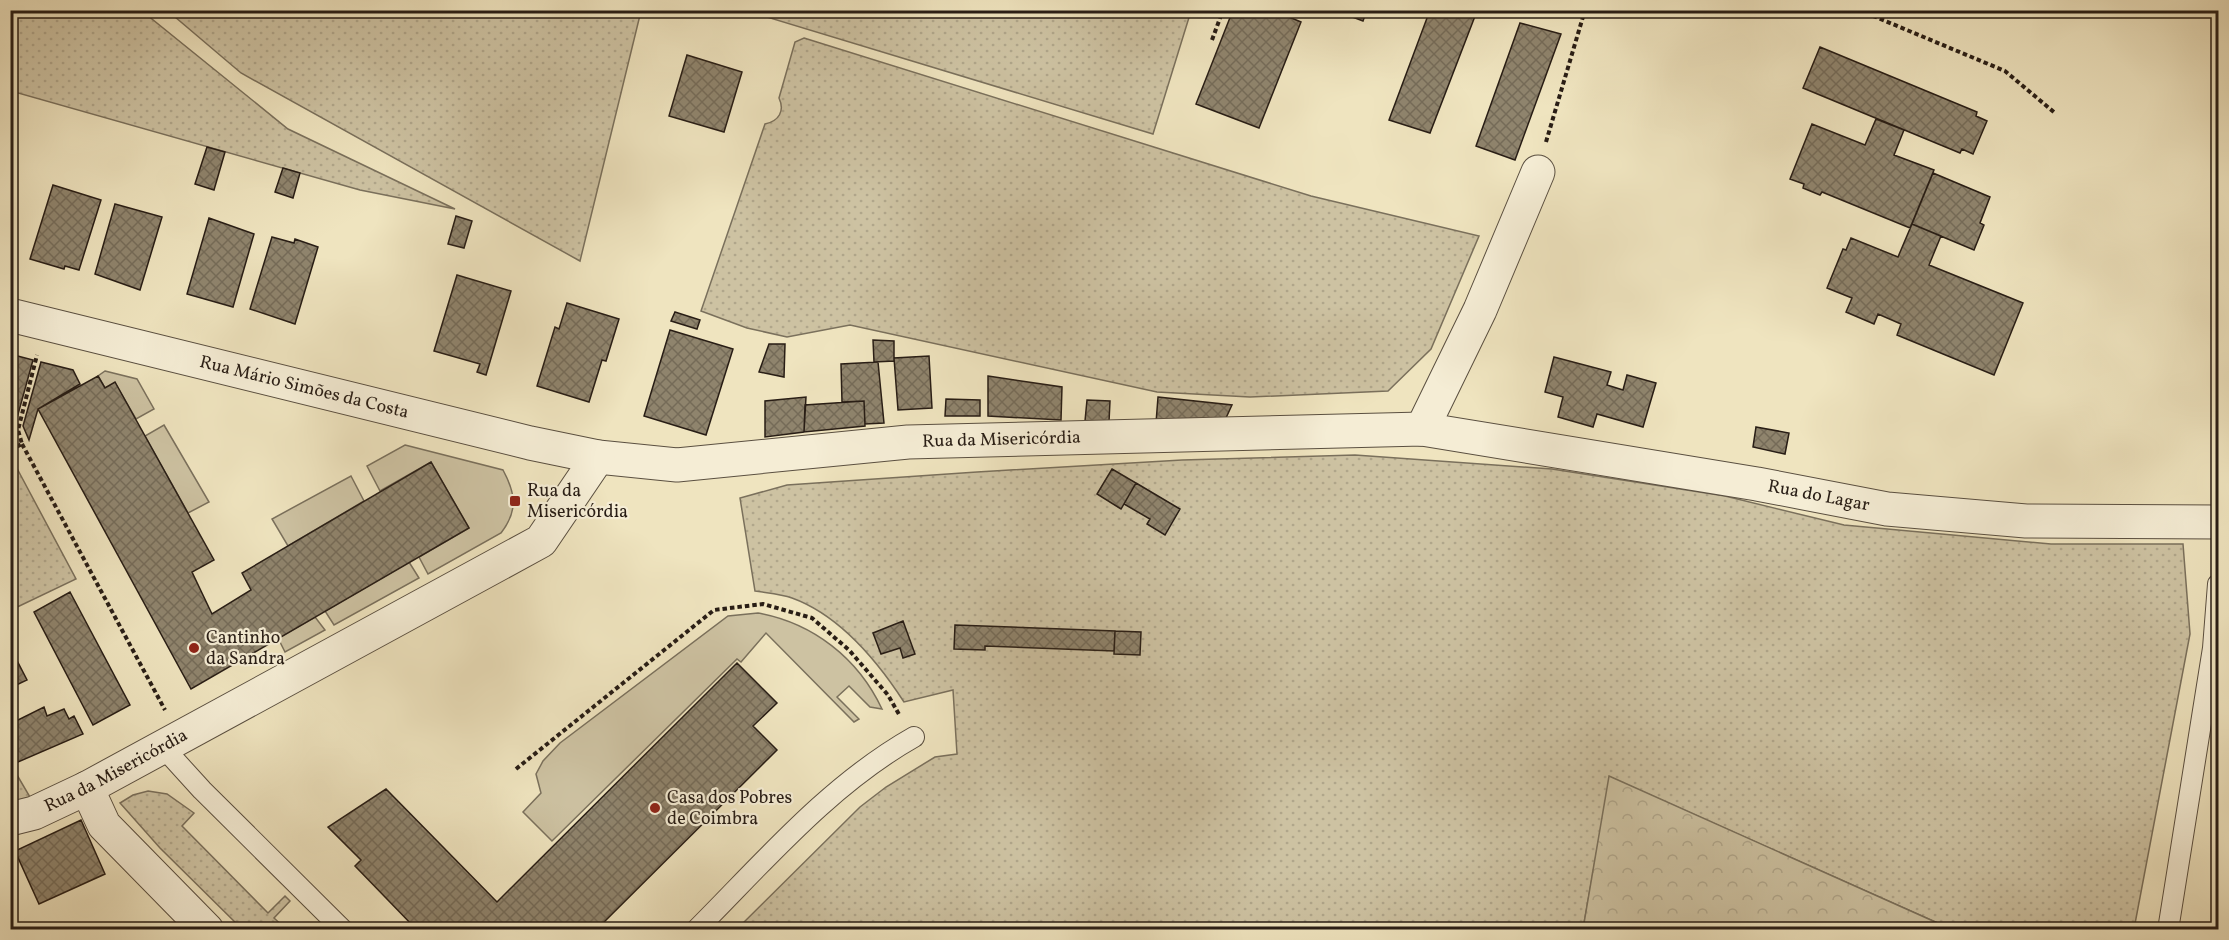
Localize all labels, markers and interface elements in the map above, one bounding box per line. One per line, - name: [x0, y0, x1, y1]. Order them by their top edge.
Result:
- street label: Rua Mário Simões da Costa: [197, 350, 412, 425]
- street label: Rua da Misericórdia: [922, 425, 1081, 454]
- street label: Rua do Lagar: [1766, 474, 1872, 518]
- place label: Rua da Misericórdia: [527, 479, 628, 525]
- marker: Rua da Misericórdia: [508, 494, 522, 508]
- place label: Cantinho da Sandra: [206, 626, 285, 672]
- marker: Cantinho da Sandra: [187, 641, 201, 655]
- street label: Rua da Misericórdia: [40, 723, 192, 819]
- place label: Casa dos Pobres de Coimbra: [667, 786, 792, 832]
- marker: Casa dos Pobres de Coimbra: [648, 801, 662, 815]

